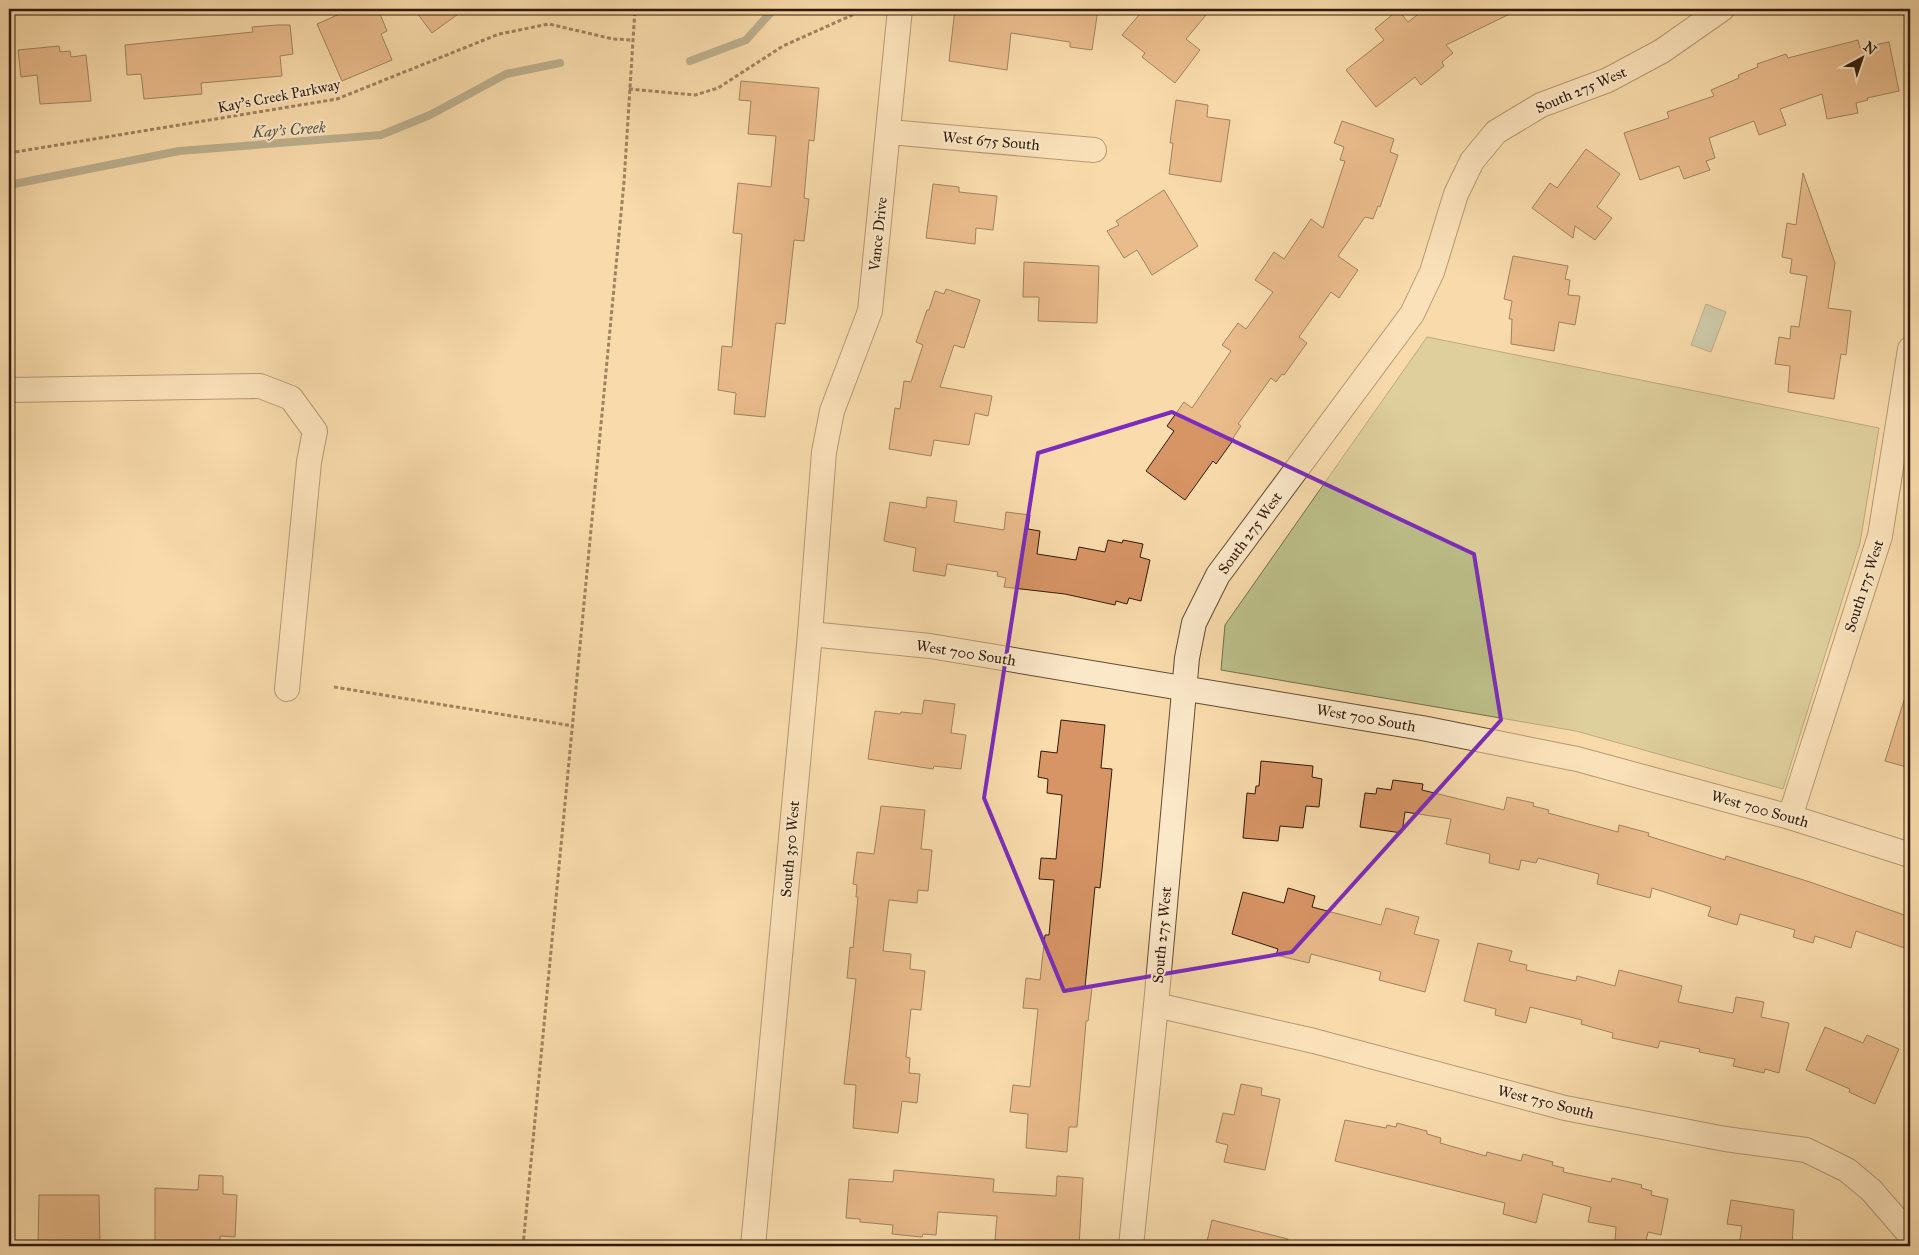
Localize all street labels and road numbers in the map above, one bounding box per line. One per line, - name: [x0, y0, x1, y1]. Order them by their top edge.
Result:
- street label: South 275 West: [1533, 62, 1630, 117]
- street label: Kay's Creek Parkway: [216, 75, 343, 117]
- street label: West 675 South: [942, 128, 1041, 154]
- street label: Vance Drive: [865, 196, 891, 273]
- street label: South 275 West: [1214, 488, 1286, 578]
- street label: South 175 West: [1841, 537, 1888, 634]
- street label: West 700 South: [915, 636, 1018, 670]
- street label: West 700 South: [1315, 700, 1418, 736]
- street label: West 700 South: [1709, 786, 1811, 832]
- street label: South 350 West: [777, 799, 803, 898]
- street label: South 275 West: [1149, 885, 1175, 984]
- street label: West 750 South: [1496, 1081, 1597, 1123]

